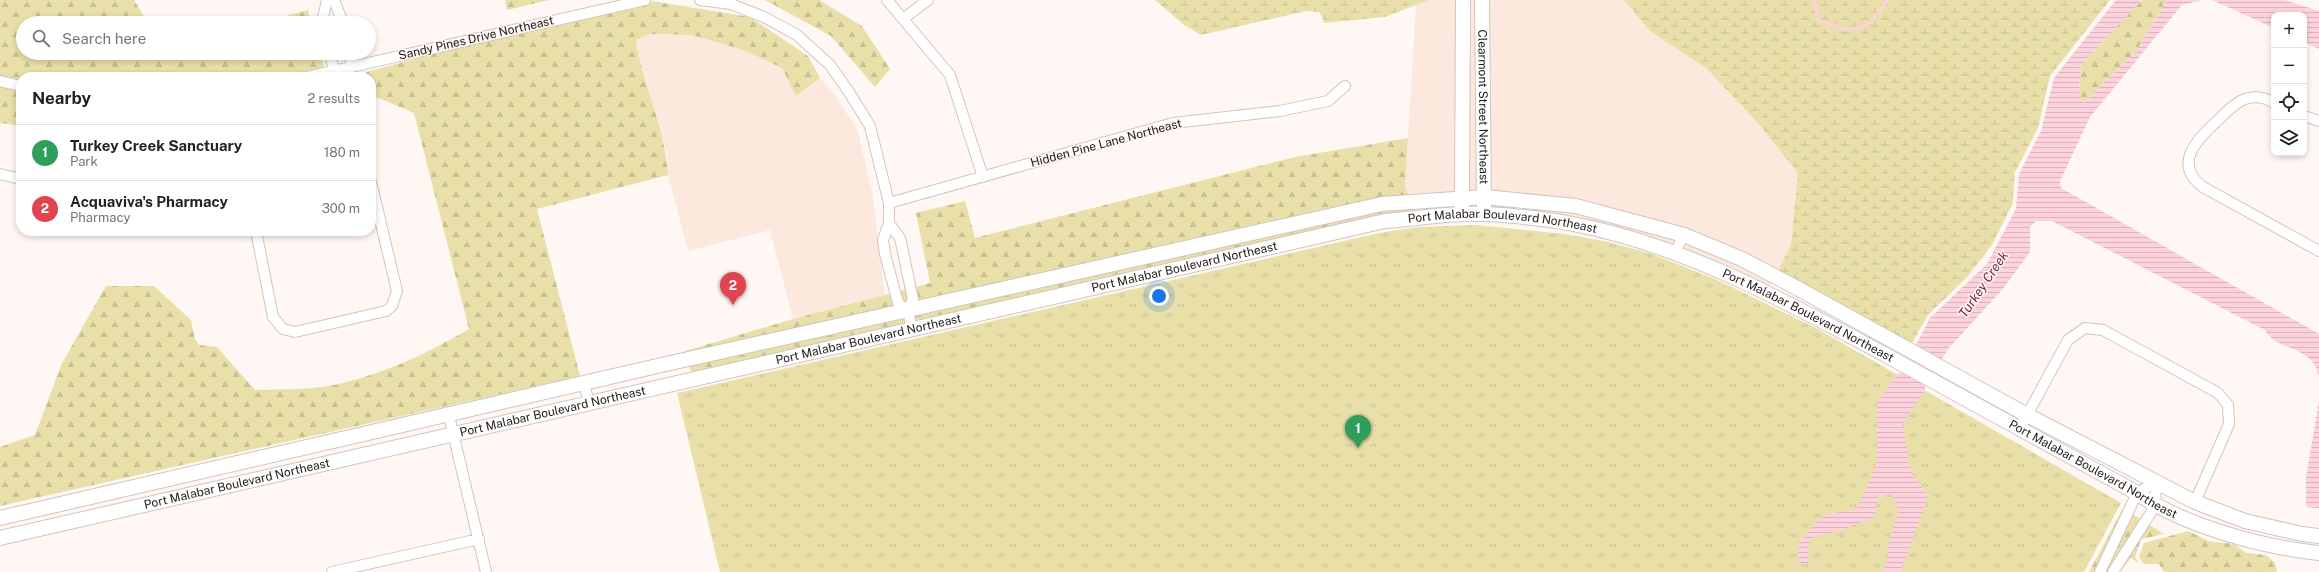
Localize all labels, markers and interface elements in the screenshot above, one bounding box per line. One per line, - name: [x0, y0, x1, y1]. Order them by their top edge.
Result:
- map controls: [2271, 12, 2307, 156]
- button: +: [2271, 12, 2307, 48]
- street label: Sandy Pines Drive Northeast: [397, 13, 555, 63]
- search box: [16, 16, 376, 60]
- icon: search: [30, 27, 52, 49]
- street label: Clearmont Street Northeast: [1475, 29, 1491, 185]
- text: Search here: [62, 30, 146, 47]
- button: −: [2271, 48, 2307, 84]
- button: locate: [2271, 84, 2307, 120]
- text: Nearby: [32, 88, 91, 108]
- text: 2 results: [308, 91, 360, 106]
- street label: Hidden Pine Lane Northeast: [1029, 116, 1183, 170]
- button: layers: [2271, 120, 2307, 156]
- text: Turkey Creek Sanctuary: [70, 137, 242, 154]
- text: 1: [42, 145, 48, 160]
- text: 180 m: [324, 145, 360, 160]
- text: Park: [70, 154, 98, 169]
- text: Acquaviva's Pharmacy: [70, 193, 228, 210]
- text: 2: [41, 201, 49, 216]
- text: 300 m: [322, 201, 360, 216]
- street label: Port Malabar Boulevard Northeast: [1407, 207, 1599, 236]
- text: Pharmacy: [70, 210, 130, 225]
- street label: Port Malabar Boulevard Northeast: [1090, 239, 1279, 295]
- water label: Turkey Creek: [1956, 248, 2011, 320]
- street label: Port Malabar Boulevard Northeast: [1720, 266, 1896, 365]
- pin: 2: [720, 272, 746, 305]
- your location: [1149, 286, 1169, 306]
- street label: Port Malabar Boulevard Northeast: [774, 311, 963, 367]
- street label: Port Malabar Boulevard Northeast: [458, 383, 647, 440]
- pin: 1: [1345, 415, 1371, 448]
- street label: Port Malabar Boulevard Northeast: [2007, 417, 2180, 522]
- street label: Port Malabar Boulevard Northeast: [143, 456, 332, 512]

